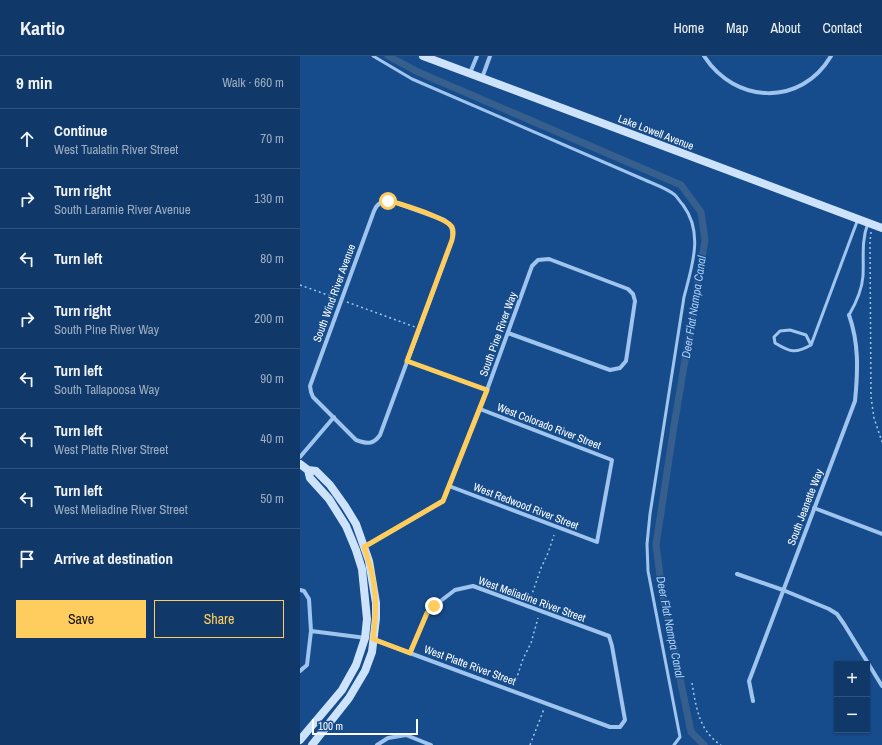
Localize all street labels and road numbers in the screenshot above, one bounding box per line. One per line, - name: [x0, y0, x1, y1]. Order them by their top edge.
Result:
- street label: Lake Lowell Avenue: [616, 111, 696, 153]
- street label: South Wind River Avenue: [310, 242, 358, 344]
- street label: South Pine River Way: [476, 289, 520, 378]
- street label: West Colorado River Street: [495, 400, 603, 452]
- street label: South Jeanette Way: [784, 466, 826, 547]
- street label: West Redwood River Street: [471, 479, 581, 533]
- street label: West Meliadine River Street: [476, 573, 588, 625]
- street label: West Platte River Street: [422, 642, 518, 688]

